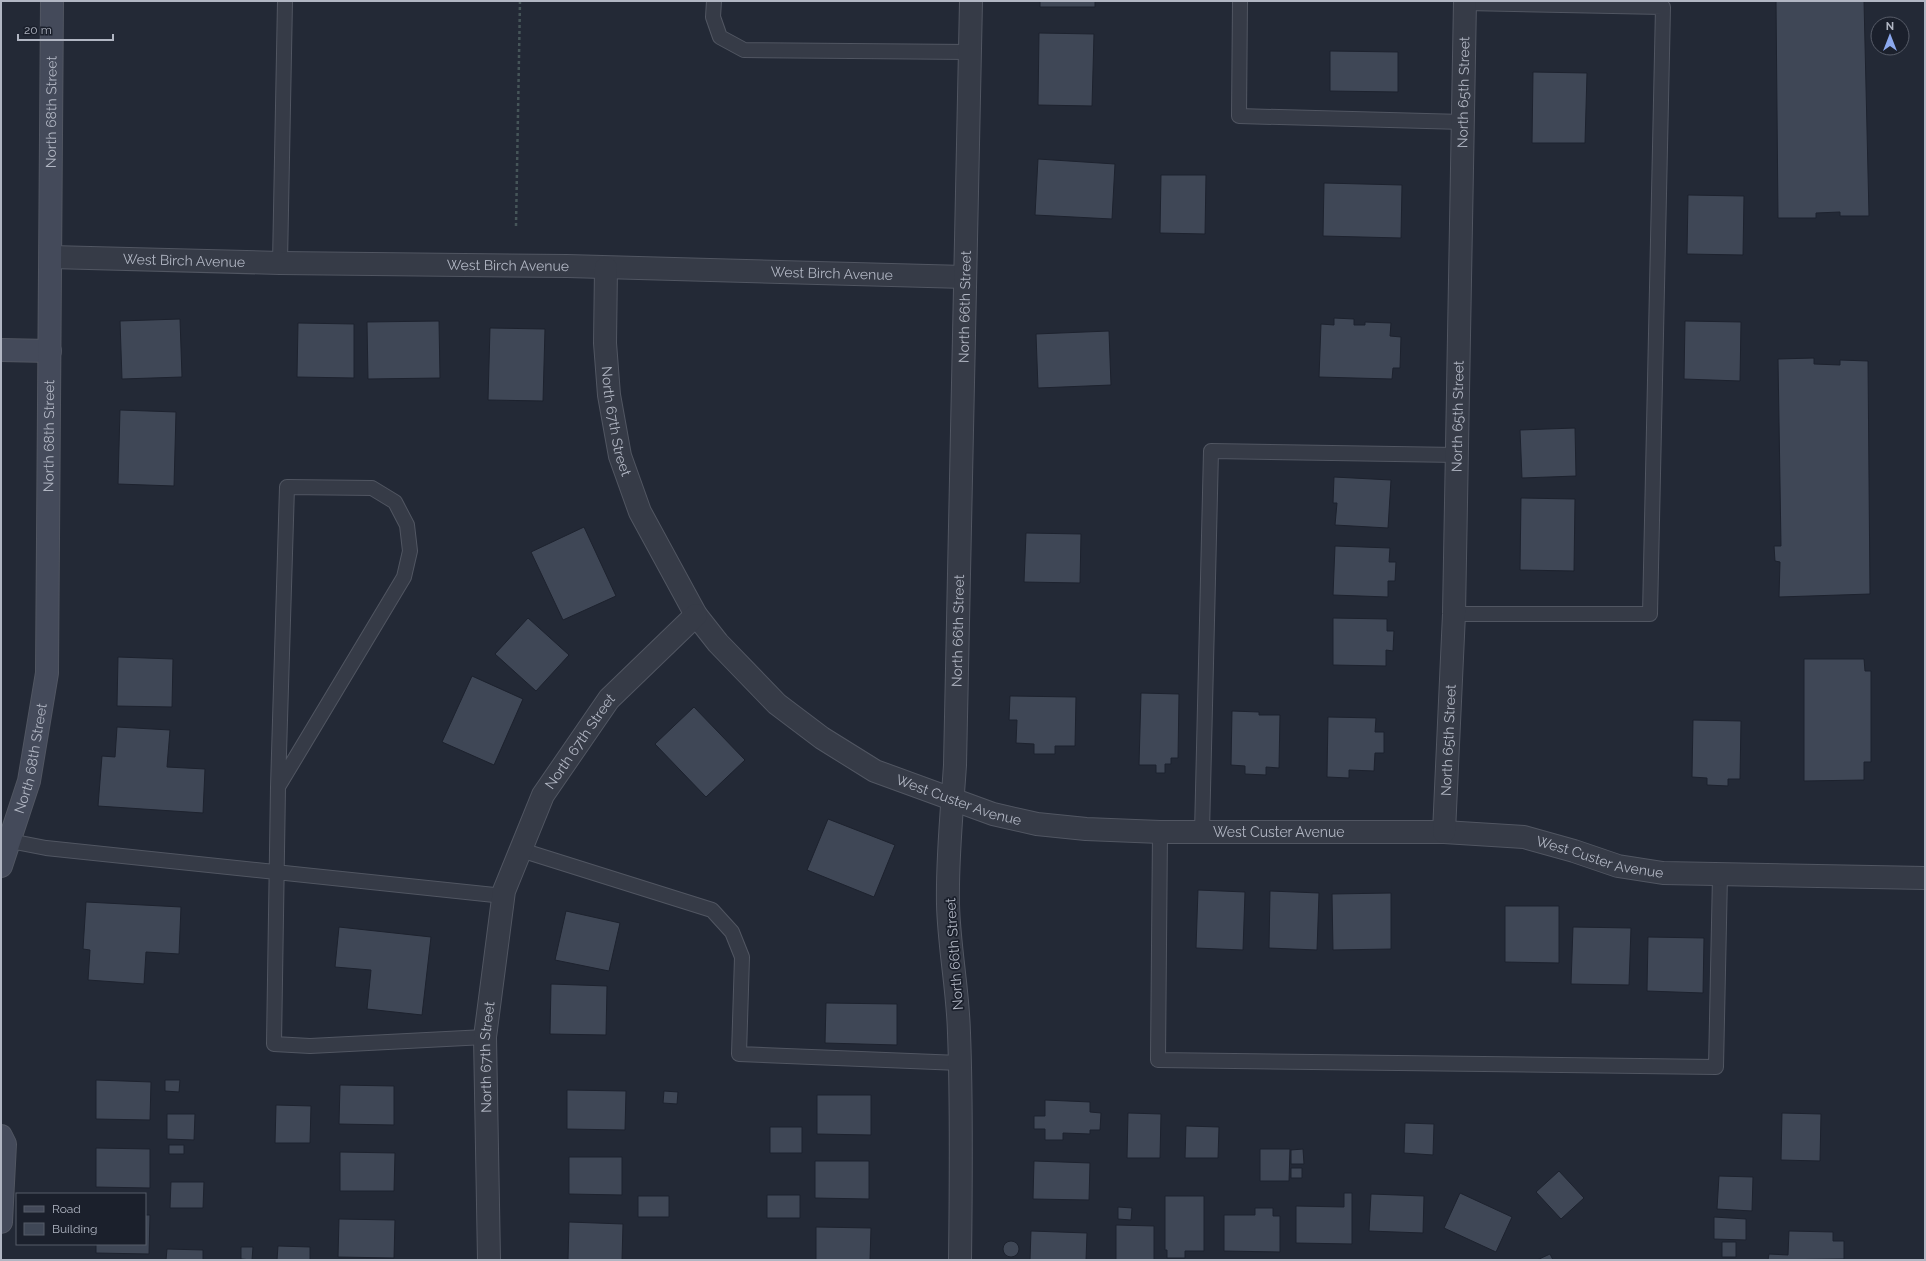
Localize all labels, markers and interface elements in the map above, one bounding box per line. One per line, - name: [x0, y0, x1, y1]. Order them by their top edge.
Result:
- scale bar: [18, 16, 113, 42]
- north arrow: [1870, 16, 1910, 56]
- text: N: [1886, 20, 1894, 33]
- text: 20 m: [24, 23, 52, 37]
- street label: North 65th Street: [1454, 36, 1472, 148]
- street label: North 68th Street: [43, 55, 60, 168]
- street label: North 66th Street: [955, 250, 974, 363]
- street label: West Birch Avenue: [123, 251, 245, 270]
- street label: West Birch Avenue: [447, 257, 569, 274]
- street label: West Birch Avenue: [770, 264, 893, 283]
- street label: North 65th Street: [1449, 360, 1467, 472]
- street label: North 67th Street: [599, 365, 635, 478]
- street label: North 68th Street: [40, 379, 57, 492]
- street label: North 66th Street: [949, 574, 967, 687]
- street label: North 65th Street: [1438, 684, 1459, 796]
- street label: North 67th Street: [542, 690, 618, 792]
- street label: North 68th Street: [11, 702, 50, 816]
- street label: West Custer Avenue: [894, 771, 1023, 828]
- street label: West Custer Avenue: [1213, 824, 1345, 840]
- street label: West Custer Avenue: [1534, 833, 1665, 881]
- street label: North 66th Street: [942, 897, 966, 1011]
- street label: North 67th Street: [477, 1000, 498, 1113]
- legend: [16, 1193, 146, 1245]
- text: Road: [52, 1202, 81, 1216]
- text: Building: [52, 1222, 98, 1236]

